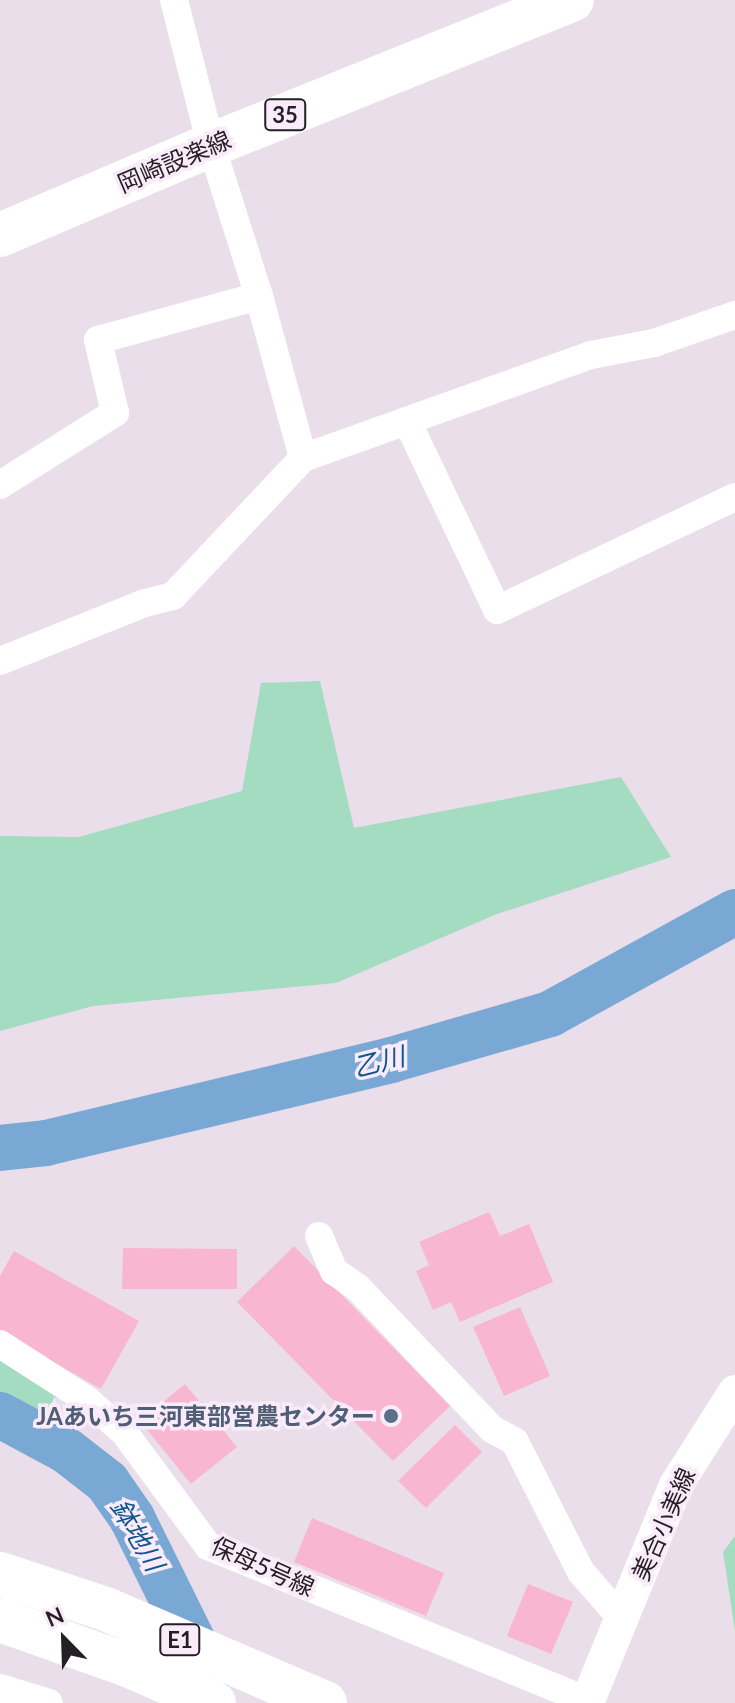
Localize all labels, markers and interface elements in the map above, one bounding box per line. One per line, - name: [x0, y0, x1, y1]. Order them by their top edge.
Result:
- road number: 35: [263, 97, 307, 133]
- street label: 岡崎設楽線: [113, 124, 235, 198]
- water label: 乙川: [350, 1041, 408, 1083]
- place label: JAあいち三河東部営農センター: [36, 1402, 375, 1430]
- marker: JAあいち三河東部営農センター: [382, 1407, 400, 1425]
- street label: 美合小美線: [625, 1463, 701, 1585]
- water label: 鉢地川: [104, 1493, 170, 1577]
- street label: 保母5号線: [207, 1530, 319, 1602]
- north arrow: [24, 1599, 104, 1679]
- text: N: [41, 1601, 67, 1632]
- road number: E1: [158, 1622, 202, 1658]

